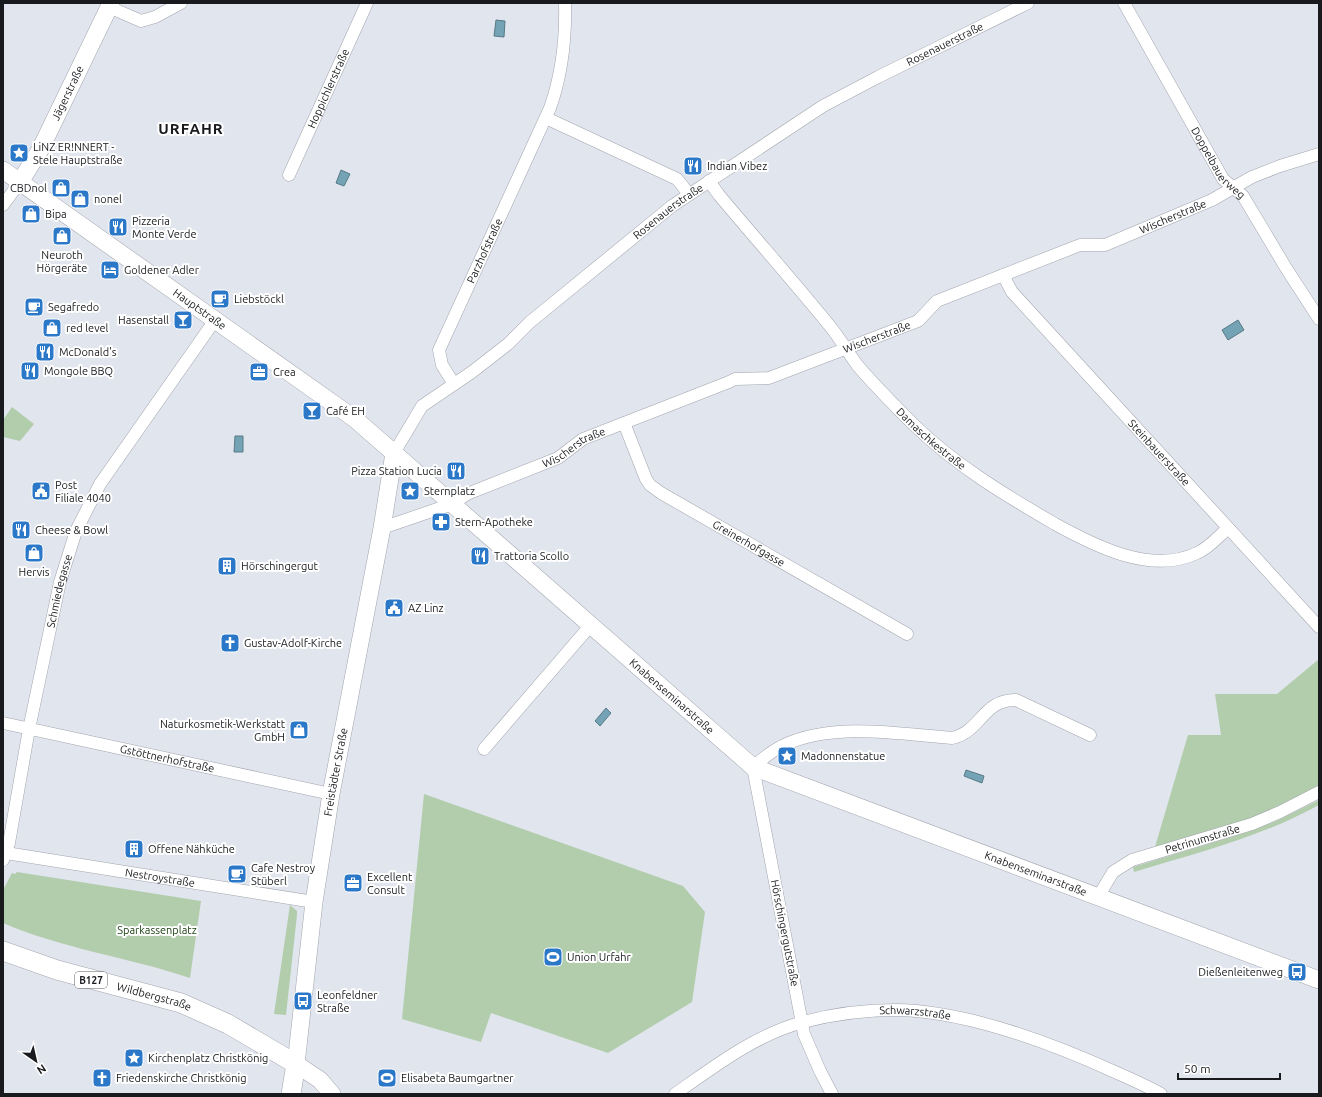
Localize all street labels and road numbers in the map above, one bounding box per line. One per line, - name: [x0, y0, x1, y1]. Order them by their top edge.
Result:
- street label: Rosenauerstraße: [904, 20, 985, 68]
- street label: Hoppichlerstraße: [305, 47, 351, 130]
- street label: Jägerstraße: [49, 64, 86, 122]
- street label: Doppelbauerweg: [1189, 125, 1247, 201]
- street label: Rosenauerstraße: [631, 181, 705, 241]
- street label: Wischerstraße: [1138, 197, 1208, 236]
- street label: Parzhofstraße: [465, 216, 505, 285]
- street label: Hauptstraße: [171, 286, 229, 332]
- street label: Wischerstraße: [841, 318, 912, 355]
- street label: Damaschkestraße: [894, 405, 968, 472]
- street label: Steinbauerstraße: [1126, 417, 1192, 488]
- street label: Wischerstraße: [540, 425, 607, 470]
- street label: Greinerhofgasse: [710, 518, 787, 569]
- street label: Schmiedegasse: [44, 553, 74, 629]
- street label: Knabenseminarstraße: [627, 656, 717, 736]
- street label: Freistädter Straße: [322, 727, 350, 817]
- street label: Gstöttnerhofstraße: [119, 742, 216, 775]
- street label: Petrinumstraße: [1164, 822, 1241, 856]
- street label: Knabenseminarstraße: [983, 849, 1089, 898]
- street label: Nestroystraße: [124, 866, 196, 889]
- street label: Hörschingergutstraße: [769, 879, 801, 987]
- road number: B127: [75, 972, 107, 988]
- street label: Wildbergstraße: [116, 980, 193, 1013]
- street label: Schwarzstraße: [879, 1004, 952, 1022]

